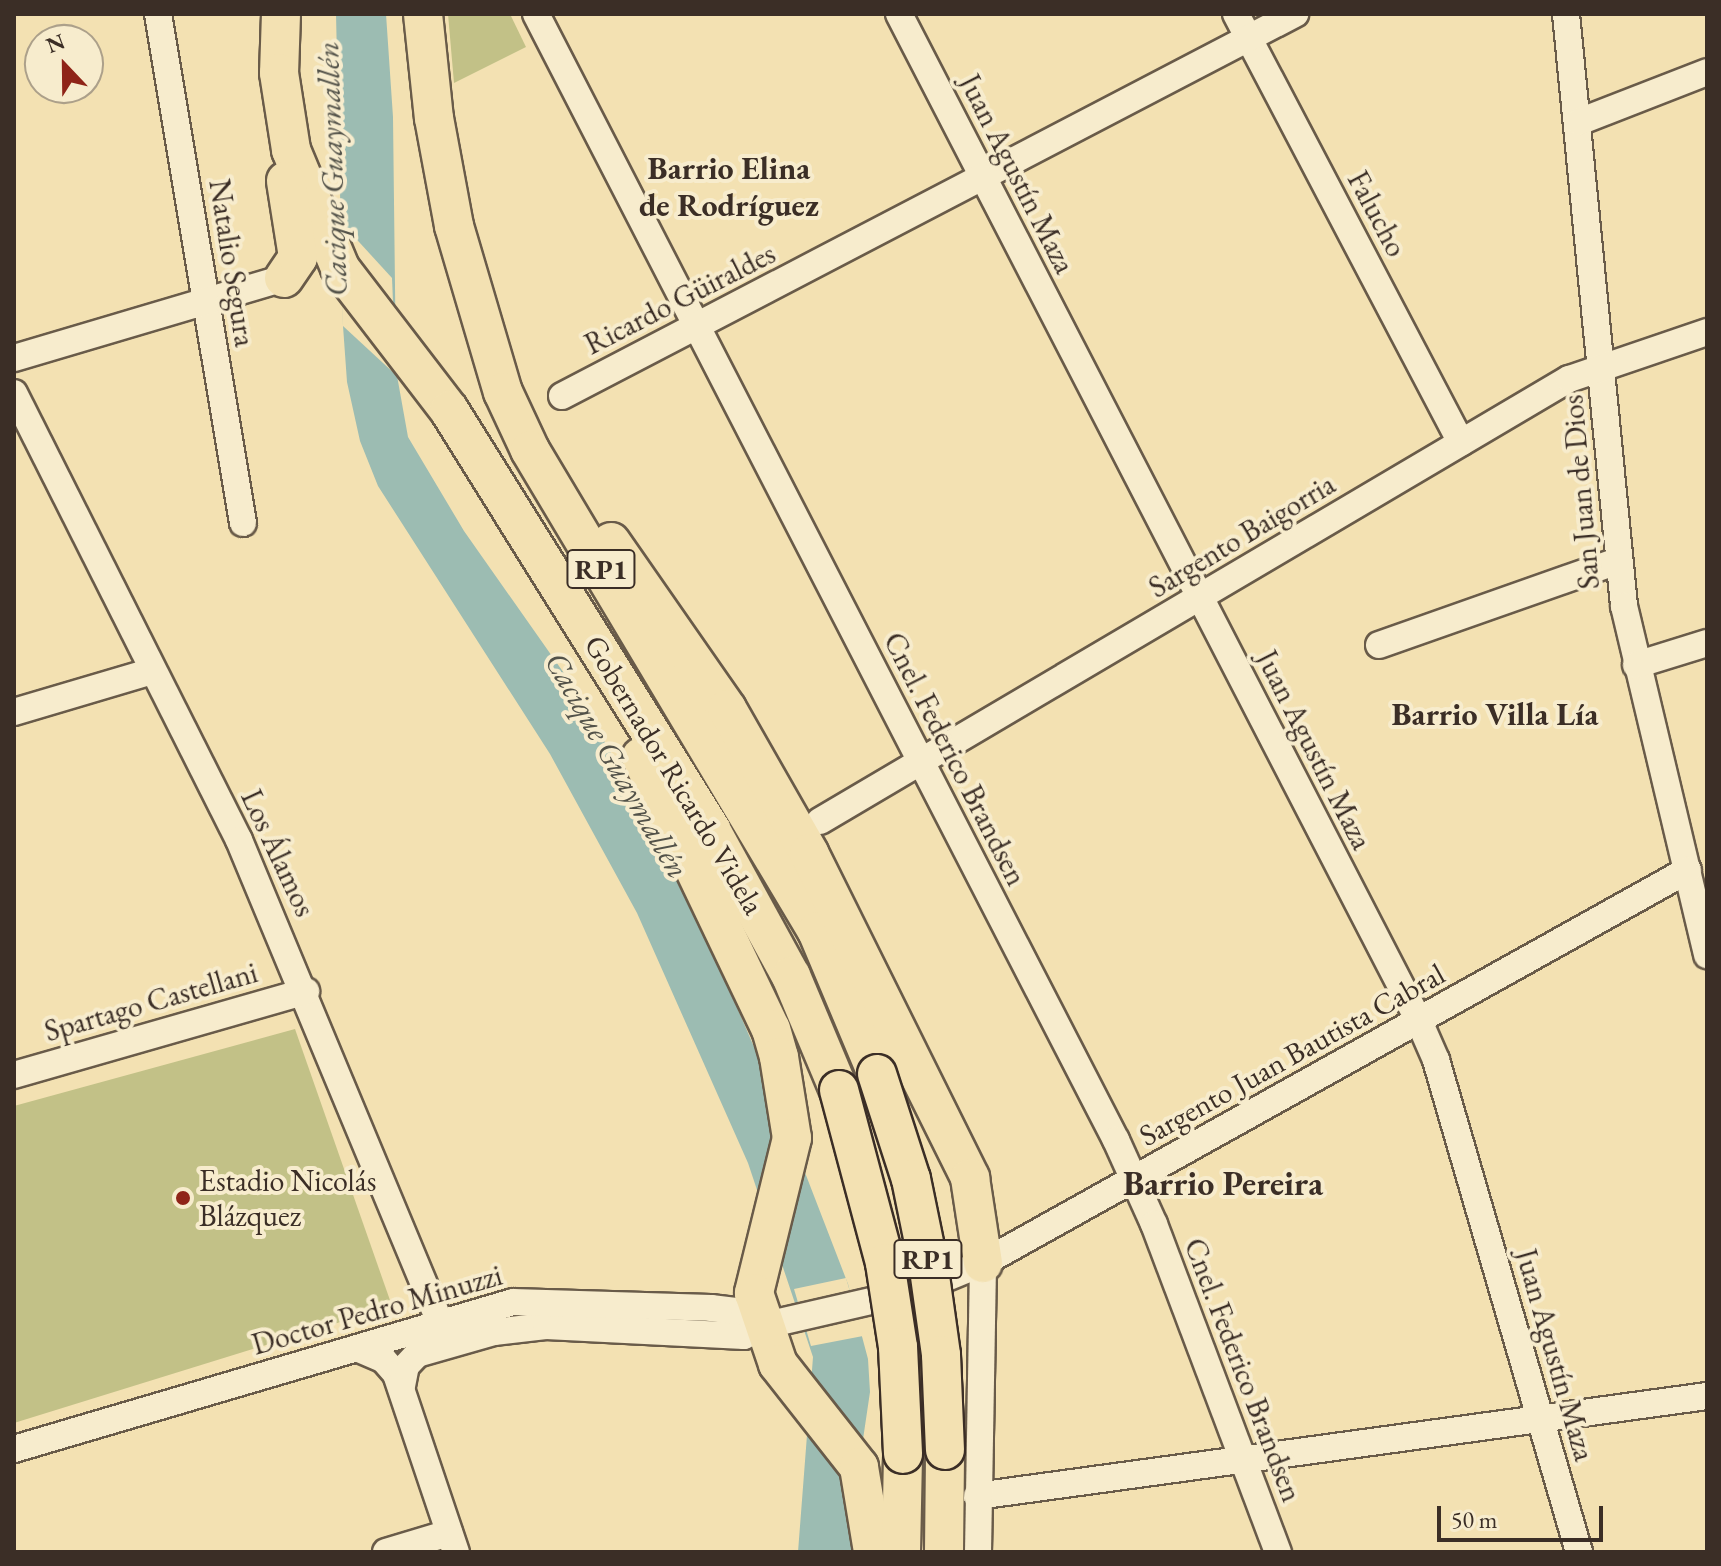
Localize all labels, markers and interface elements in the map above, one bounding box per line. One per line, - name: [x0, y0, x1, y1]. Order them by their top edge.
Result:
- north arrow: [24, 24, 104, 104]
- text: N: [42, 26, 69, 60]
- water label: Cacique Guaymallén: [308, 41, 356, 297]
- street label: Juan Agustín Maza: [951, 68, 1083, 280]
- district label: Barrio Elina de Rodríguez: [639, 150, 819, 225]
- street label: Falucho: [1340, 165, 1414, 263]
- street label: Natalio Segura: [201, 177, 263, 349]
- street label: Ricardo Güiraldes: [579, 235, 781, 363]
- street label: San Juan de Dios: [1555, 393, 1607, 591]
- street label: Sargento Baigorria: [1142, 466, 1342, 606]
- road number: RP1: [565, 545, 637, 593]
- street label: Cnel. Federico Brandsen: [876, 626, 1034, 892]
- street label: Gobernador Ricardo Videla: [576, 629, 772, 921]
- street label: Juan Agustín Maza: [1248, 644, 1380, 856]
- water label: Cacique Guaymallén: [537, 645, 697, 885]
- district label: Barrio Villa Lía: [1392, 695, 1598, 733]
- street label: Los Álamos: [233, 784, 323, 922]
- street label: Spartago Castellani: [40, 954, 262, 1050]
- street label: Sargento Juan Bautista Cabral: [1133, 956, 1451, 1154]
- place label: Estadio Nicolás Blázquez: [199, 1163, 376, 1234]
- district label: Barrio Pereira: [1123, 1164, 1323, 1204]
- marker: Estadio Nicolás Blázquez: [174, 1189, 192, 1207]
- street label: Cnel. Federico Brandsen: [1176, 1233, 1310, 1507]
- road number: RP1: [892, 1235, 964, 1283]
- street label: Juan Agustín Maza: [1508, 1245, 1602, 1465]
- street label: Doctor Pedro Minuzzi: [248, 1257, 506, 1363]
- scale bar: [1441, 1490, 1607, 1540]
- text: 50 m: [1451, 1504, 1498, 1535]

